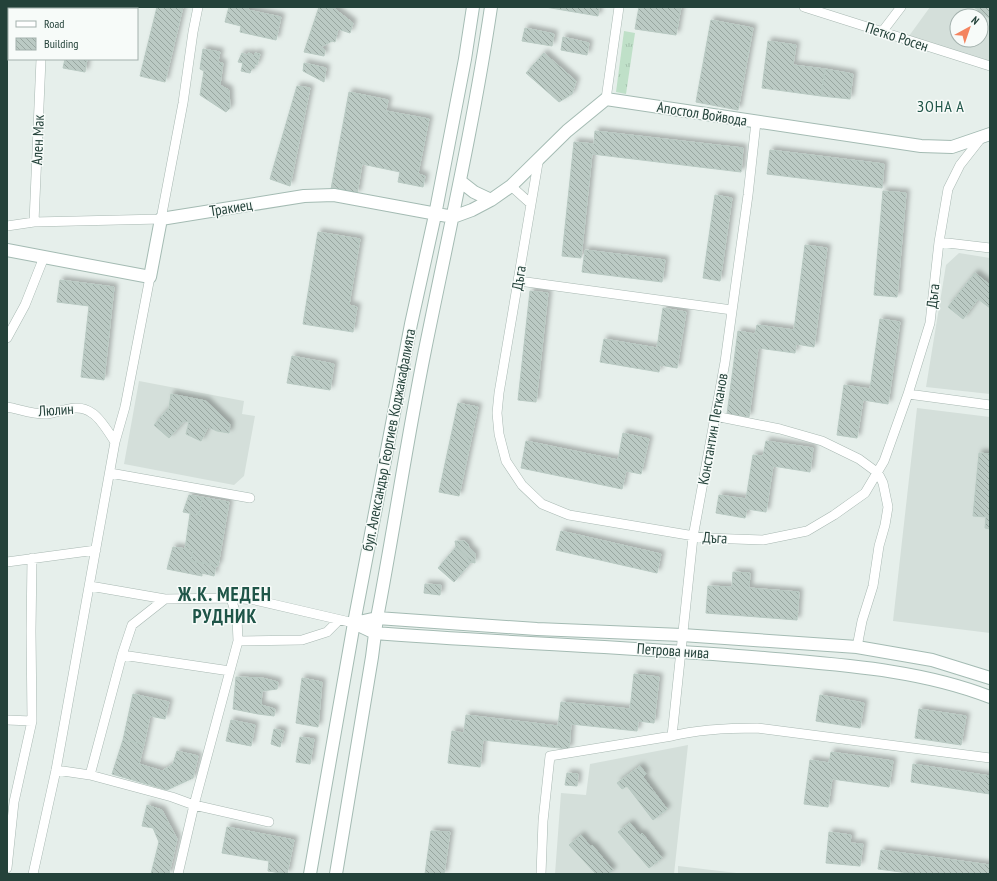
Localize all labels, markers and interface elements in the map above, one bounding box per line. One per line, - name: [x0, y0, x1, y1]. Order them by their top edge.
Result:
- legend: [8, 8, 138, 60]
- north arrow: [949, 8, 989, 48]
- text: N: [969, 13, 982, 28]
- text: Road: [44, 16, 64, 31]
- street label: Петко Росен: [863, 17, 931, 56]
- text: Building: [44, 36, 79, 51]
- district label: ЗОНА А: [917, 96, 965, 116]
- street label: Апостол Войвода: [656, 97, 748, 130]
- street label: Ален Мак: [27, 114, 48, 165]
- street label: Тракиец: [208, 195, 254, 220]
- street label: Дъга: [507, 264, 530, 292]
- street label: Дъга: [922, 283, 943, 309]
- street label: бул. Александър Георгиев Коджакафалията: [358, 327, 419, 553]
- street label: Константин Петканов: [693, 372, 732, 486]
- street label: Люлин: [37, 399, 74, 420]
- street label: Дъга: [702, 527, 728, 548]
- district label: Ж.К. МЕДЕН РУДНИК: [177, 582, 272, 628]
- street label: Петрова нива: [636, 639, 710, 662]

